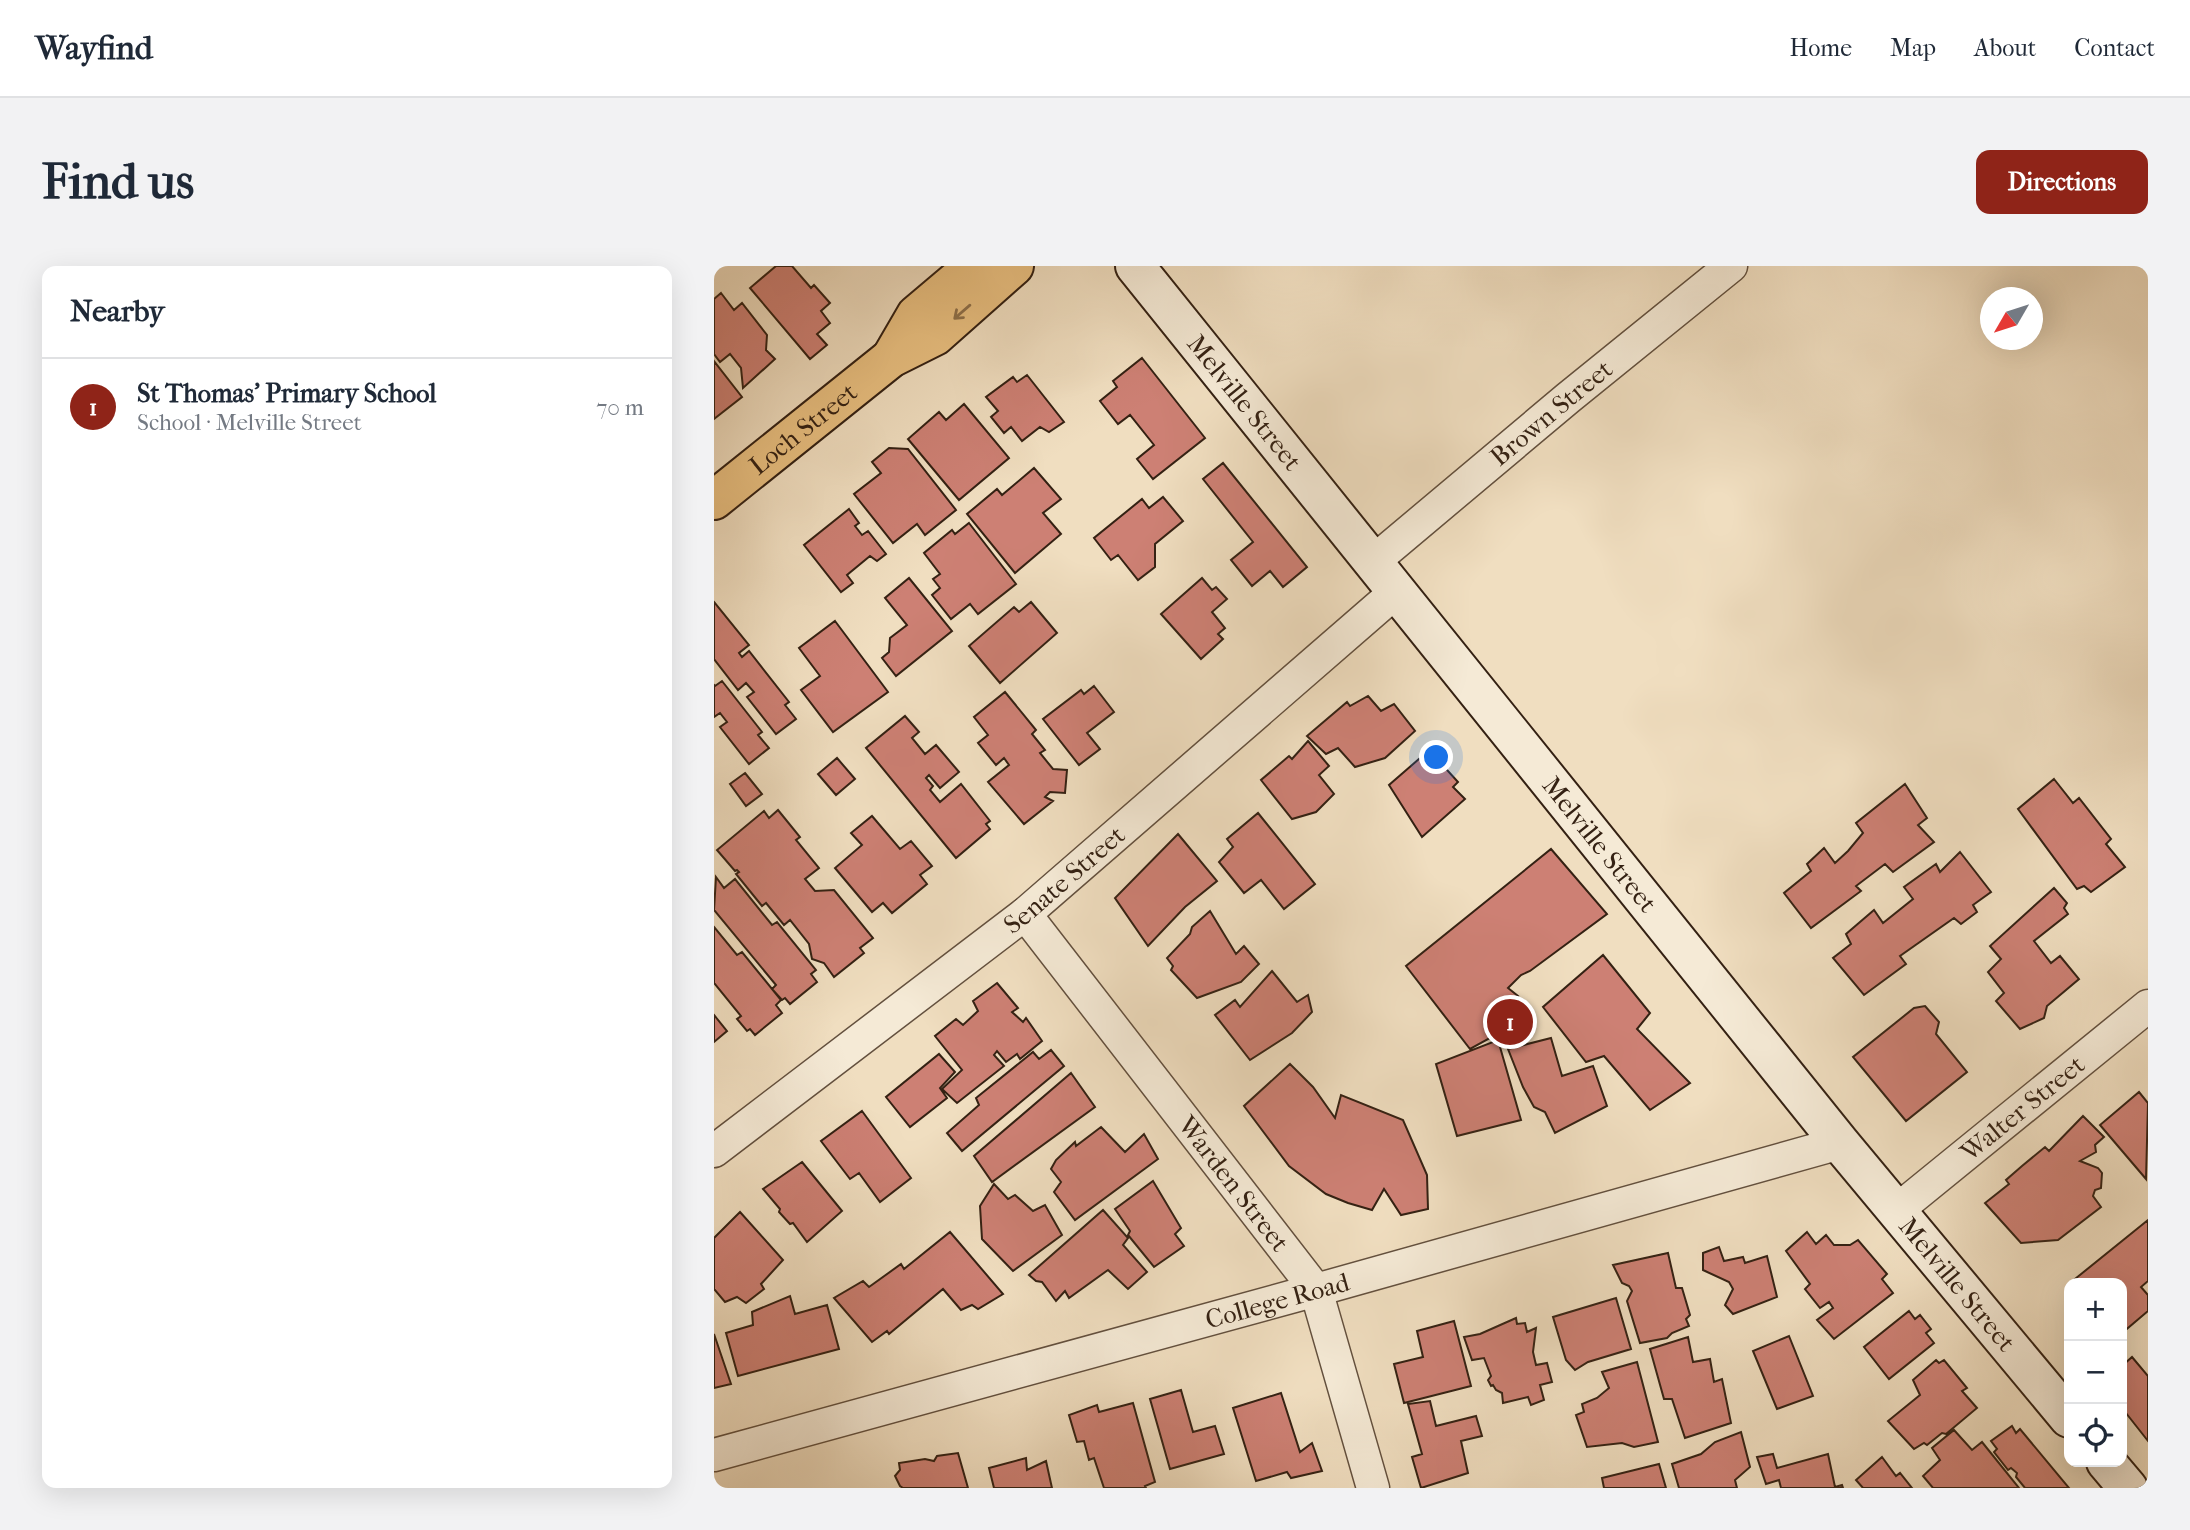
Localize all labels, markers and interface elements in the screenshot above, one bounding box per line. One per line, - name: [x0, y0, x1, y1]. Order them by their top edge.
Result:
- text: Wayfind: [35, 29, 153, 68]
- text: Home: [1790, 34, 1852, 62]
- text: Map: [1890, 34, 1936, 62]
- text: About: [1974, 34, 2036, 62]
- text: Contact: [2074, 34, 2155, 62]
- button: Directions: [1976, 150, 2148, 214]
- text: Find us: [42, 153, 194, 211]
- north arrow: [1980, 287, 2043, 350]
- text: Nearby: [70, 294, 165, 329]
- one-way arrow: [953, 304, 971, 320]
- street label: Melville Street: [1180, 329, 1309, 477]
- street label: Brown Street: [1484, 353, 1619, 473]
- street label: Loch Street: [743, 376, 864, 482]
- text: St Thomas' Primary School: [137, 378, 436, 409]
- text: 1: [89, 394, 97, 421]
- text: 70 m: [596, 394, 644, 421]
- text: School · Melville Street: [137, 409, 362, 436]
- your location: [1419, 740, 1453, 774]
- street label: Melville Street: [1536, 771, 1664, 919]
- street label: Senate Street: [998, 819, 1132, 941]
- pin: 1: [1487, 996, 1533, 1048]
- street label: Walter Street: [1954, 1049, 2091, 1169]
- street label: Warden Street: [1171, 1109, 1296, 1258]
- street label: Melville Street: [1892, 1211, 2022, 1358]
- street label: College Road: [1202, 1266, 1354, 1336]
- map controls: [2064, 1278, 2127, 1467]
- button: +: [2064, 1278, 2127, 1341]
- button: −: [2064, 1341, 2127, 1404]
- button: locate: [2064, 1404, 2127, 1467]

